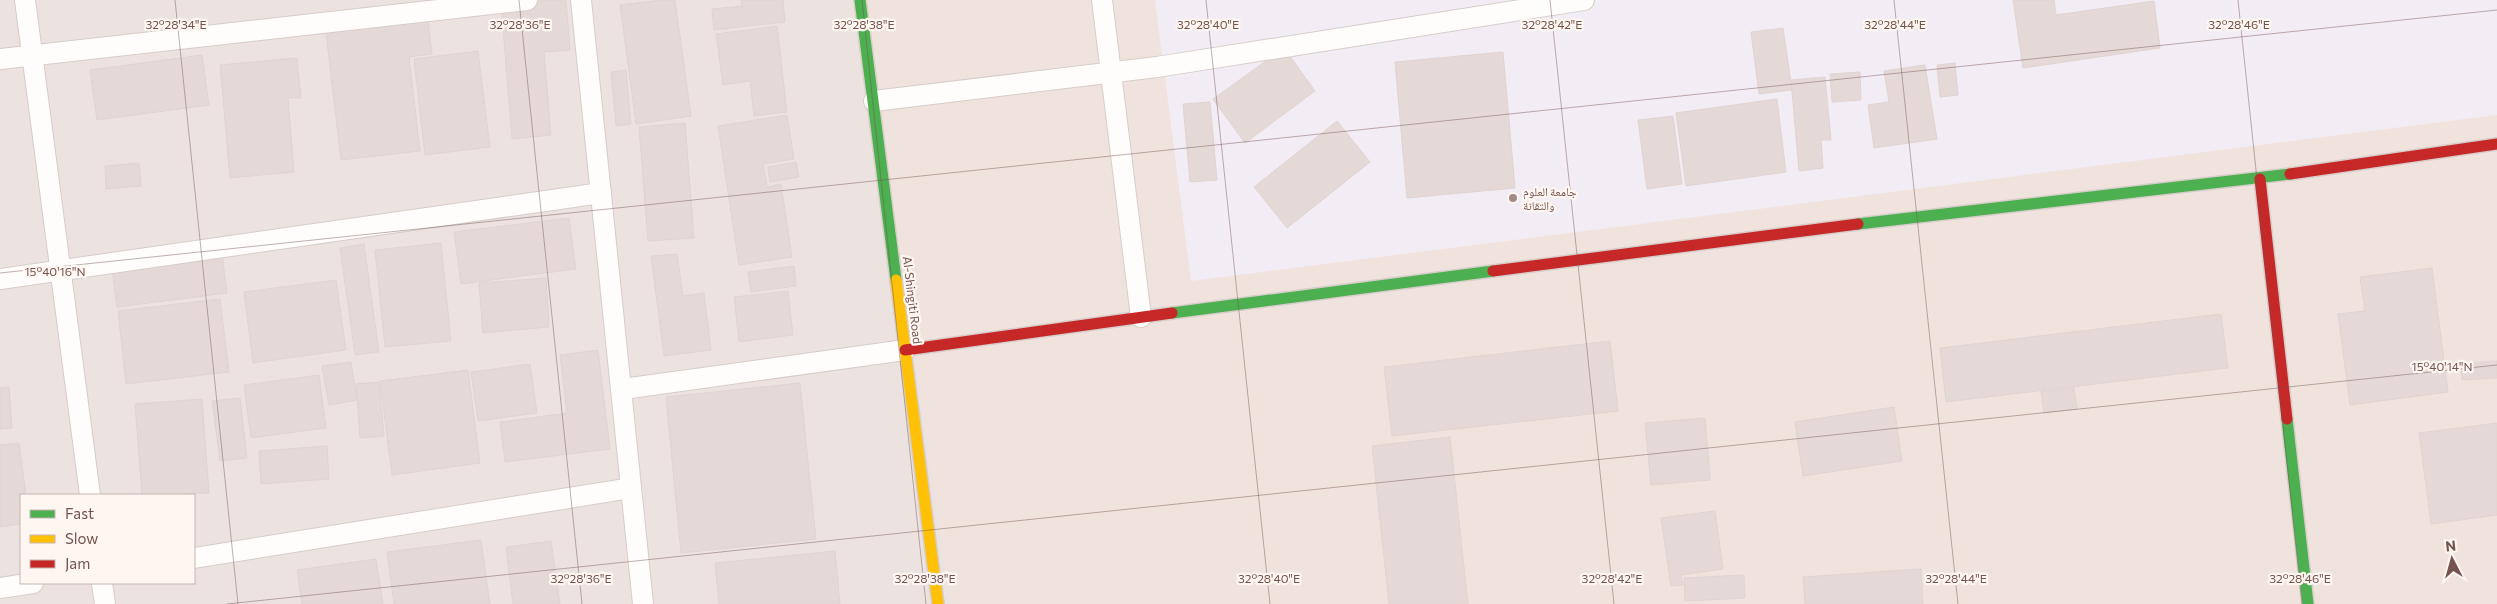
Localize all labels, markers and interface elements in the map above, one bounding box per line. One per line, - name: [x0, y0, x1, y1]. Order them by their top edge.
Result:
- text: 32°28'34"E: [145, 17, 207, 31]
- text: 32°28'36"E: [489, 17, 551, 31]
- text: 32°28'38"E: [833, 17, 895, 31]
- text: 32°28'40"E: [1177, 17, 1239, 31]
- text: 32°28'42"E: [1522, 17, 1582, 31]
- text: 32°28'44"E: [1864, 17, 1926, 31]
- text: 32°28'46"E: [2208, 17, 2270, 31]
- place label: جامعة العلوم والتقانة: [1523, 184, 1577, 212]
- marker: جامعة العلوم والتقانة: [1507, 192, 1519, 204]
- street label: Al-Shingiti Road: [901, 255, 925, 345]
- text: 15°40'16"N: [24, 264, 86, 278]
- text: 15°40'14"N: [2412, 359, 2472, 373]
- legend: [20, 494, 195, 584]
- text: Fast: [65, 504, 94, 522]
- text: Slow: [65, 529, 98, 547]
- north arrow: [2427, 534, 2477, 584]
- text: N: [2444, 537, 2457, 555]
- text: Jam: [65, 554, 90, 572]
- text: 32°28'36"E: [550, 571, 612, 585]
- text: 32°28'38"E: [894, 571, 956, 585]
- text: 32°28'40"E: [1238, 571, 1300, 585]
- text: 32°28'42"E: [1582, 571, 1642, 585]
- text: 32°28'44"E: [1925, 571, 1987, 585]
- text: 32°28'46"E: [2269, 571, 2331, 585]

